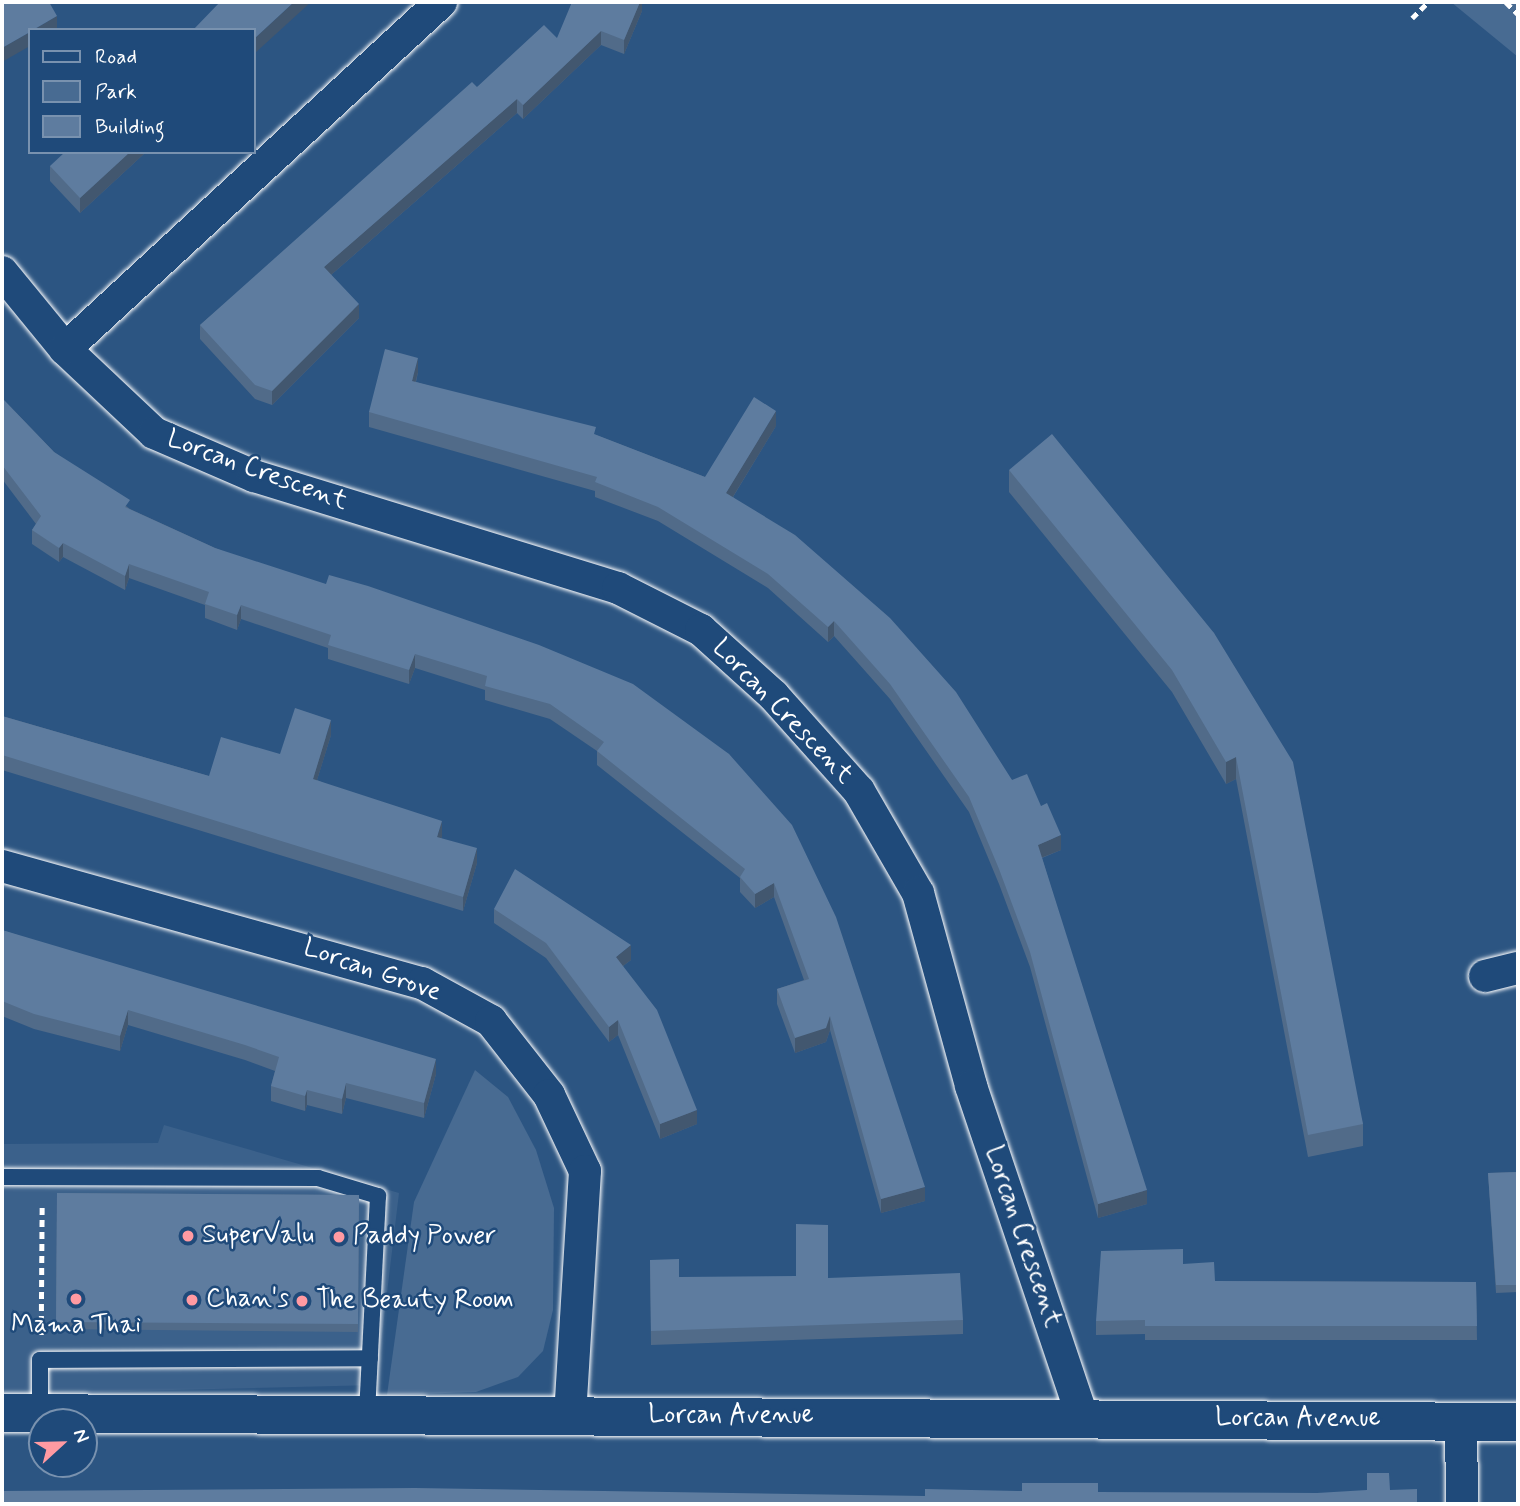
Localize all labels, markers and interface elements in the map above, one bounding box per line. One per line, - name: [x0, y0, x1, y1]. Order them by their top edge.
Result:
- legend: [28, 28, 256, 154]
- text: Road: [95, 43, 137, 71]
- text: Park: [95, 78, 137, 106]
- text: Building: [95, 113, 165, 141]
- street label: Lorcan Crescent: [167, 425, 347, 517]
- street label: Lorcan Crescent: [708, 636, 856, 788]
- street label: Lorcan Grove: [299, 933, 445, 1009]
- street label: Lorcan Crescent: [978, 1147, 1066, 1327]
- place label: SuperValu: [202, 1220, 314, 1252]
- place label: Paddy Power: [353, 1221, 491, 1253]
- marker: SuperValu: [180, 1228, 196, 1244]
- marker: Paddy Power: [331, 1229, 347, 1245]
- place label: Chan's: [206, 1284, 289, 1316]
- place label: The Beauty Room: [316, 1285, 515, 1317]
- marker: Mama Thai: [68, 1291, 84, 1307]
- marker: Chan's: [184, 1292, 200, 1308]
- marker: The Beauty Room: [294, 1293, 310, 1309]
- place label: Mama Thai: [13, 1310, 139, 1342]
- street label: Lorcan Avenue: [650, 1400, 812, 1432]
- street label: Lorcan Avenue: [1217, 1403, 1379, 1435]
- north arrow: [28, 1408, 98, 1478]
- text: N: [67, 1425, 95, 1446]

